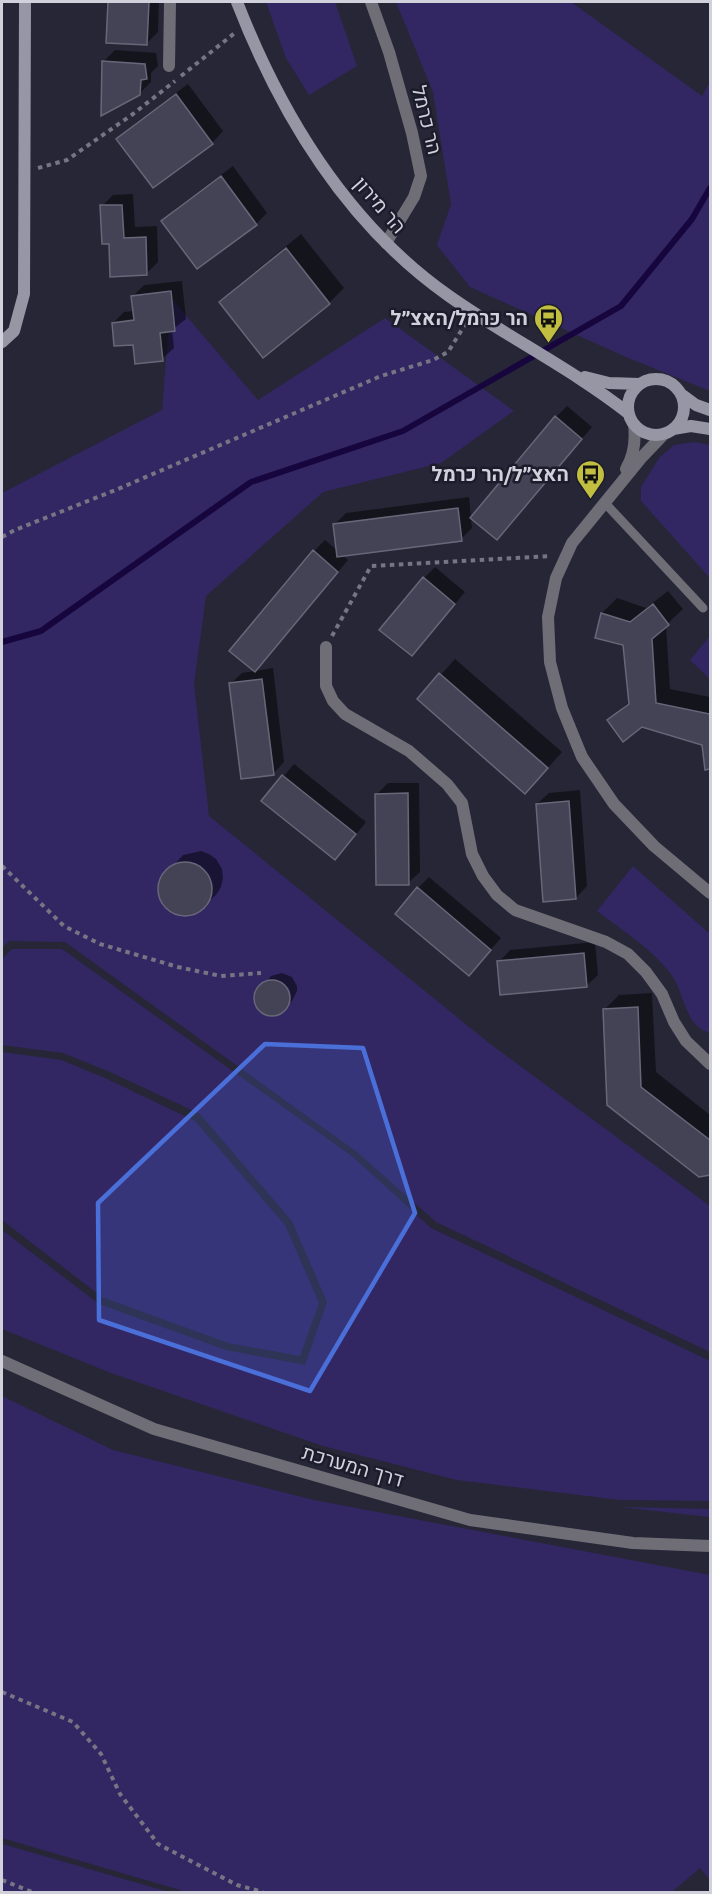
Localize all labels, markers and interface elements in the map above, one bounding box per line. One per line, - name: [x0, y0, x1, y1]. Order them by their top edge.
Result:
- street label: הר כרמל: [406, 83, 448, 157]
- street label: הר מירון: [348, 171, 412, 239]
- bus stop icon: הר כרמל/האצ״ל: [533, 302, 565, 344]
- place label: הר כרמל/האצ״ל: [391, 305, 528, 331]
- bus stop icon: האצ״ל/הר כרמל: [574, 458, 606, 500]
- place label: האצ״ל/הר כרמל: [432, 461, 569, 487]
- street label: דרך המערכת: [299, 1439, 407, 1493]

